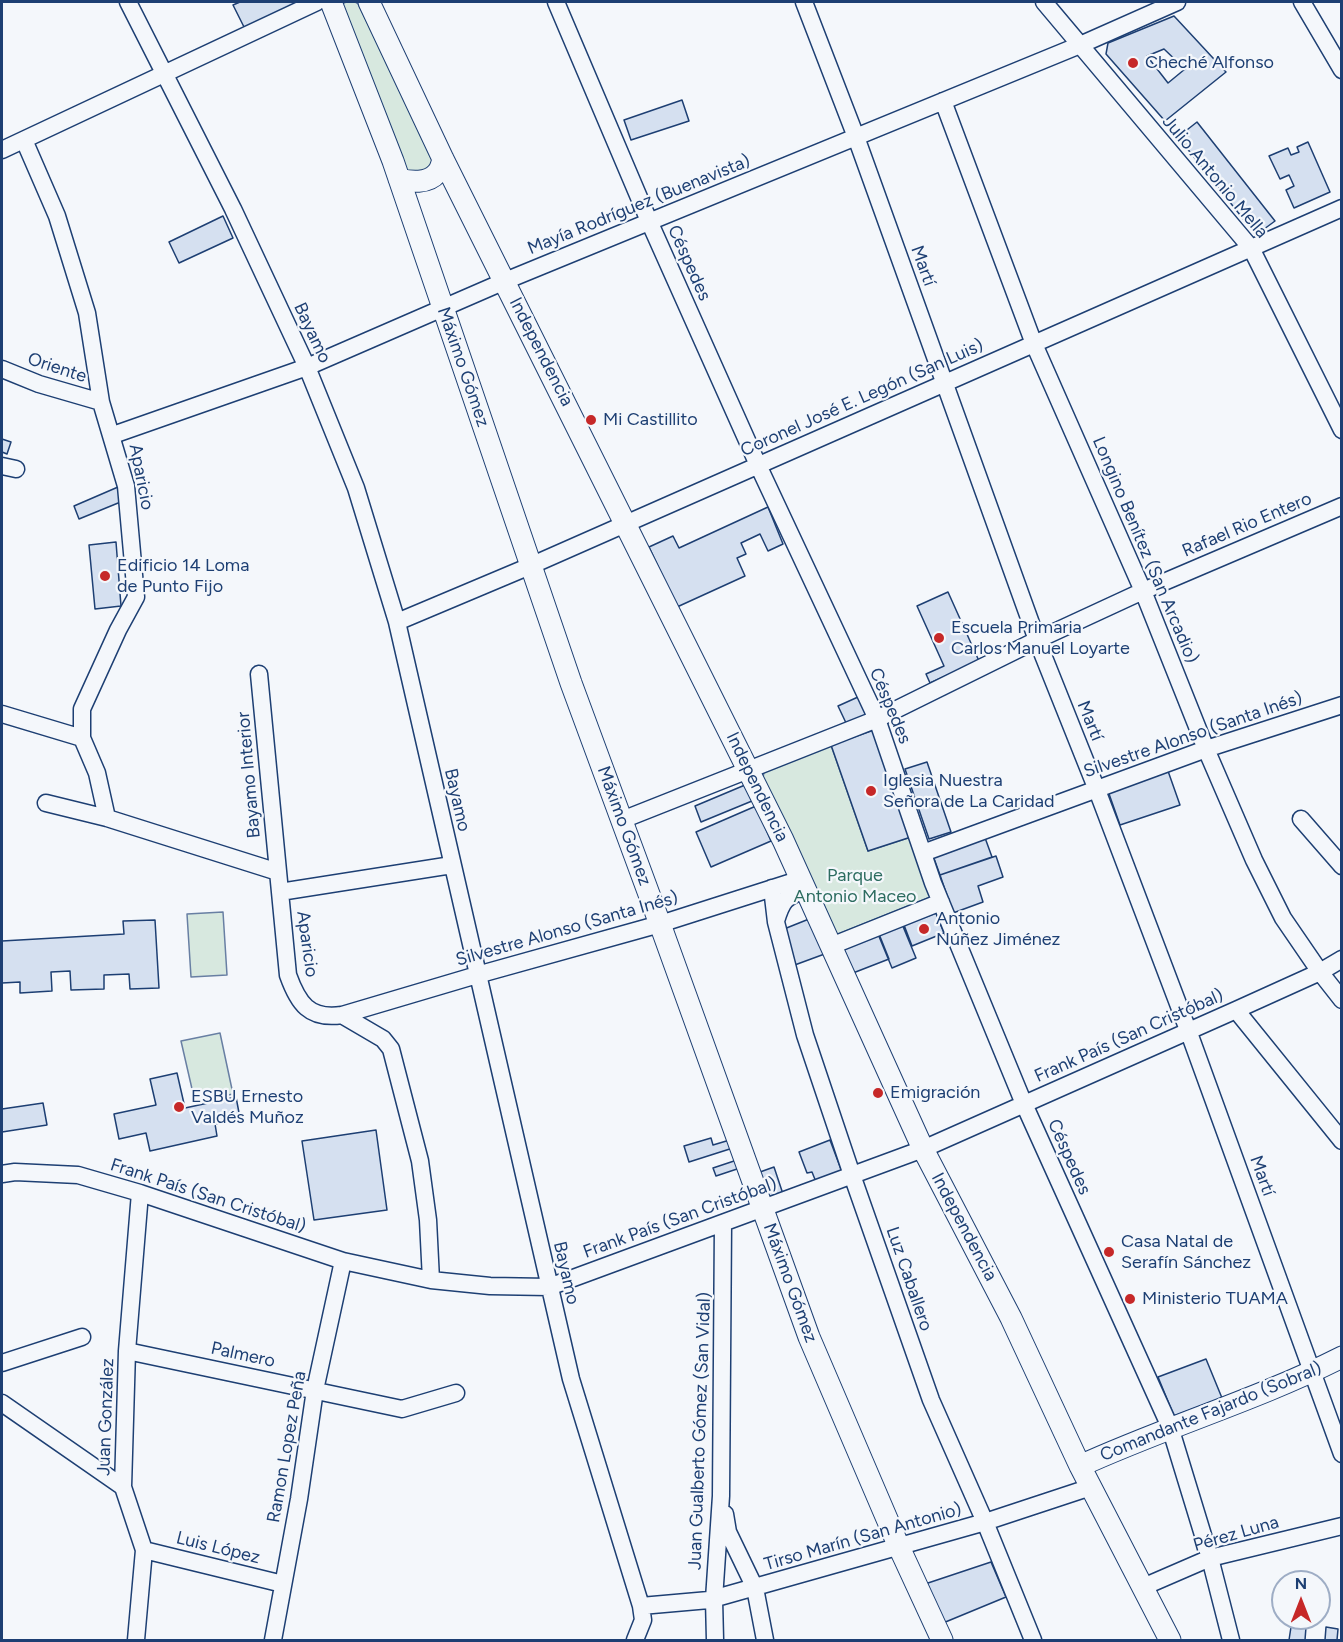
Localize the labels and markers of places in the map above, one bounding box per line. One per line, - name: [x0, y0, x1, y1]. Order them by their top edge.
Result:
- place label: Cheché Alfonso: [1145, 52, 1274, 74]
- marker: Cheché Alfonso: [1126, 56, 1140, 70]
- place label: Mi Castillito: [603, 409, 698, 431]
- marker: Mi Castillito: [584, 413, 598, 427]
- place label: Edificio 14 Loma de Punto Fijo: [117, 555, 249, 598]
- marker: Edificio 14 Loma de Punto Fijo: [98, 569, 112, 583]
- place label: Escuela Primaria Carlos Manuel Loyarte: [951, 617, 1130, 660]
- marker: Escuela Primaria Carlos Manuel Loyarte: [932, 631, 946, 645]
- place label: Iglesia Nuestra Señora de La Caridad: [883, 770, 1055, 812]
- marker: Iglesia Nuestra Señora de La Caridad: [864, 784, 878, 798]
- place label: Antonio Núñez Jiménez: [936, 908, 1060, 950]
- marker: Antonio Núñez Jiménez: [917, 922, 931, 936]
- place label: Emigración: [890, 1082, 980, 1104]
- place label: ESBU Ernesto Valdés Muñoz: [191, 1086, 304, 1128]
- marker: Emigración: [871, 1086, 885, 1100]
- marker: ESBU Ernesto Valdés Muñoz: [172, 1100, 186, 1114]
- place label: Casa Natal de Serafín Sánchez: [1121, 1231, 1251, 1274]
- marker: Casa Natal de Serafín Sánchez: [1102, 1245, 1116, 1259]
- place label: Ministerio TUAMA: [1142, 1288, 1288, 1310]
- marker: Ministerio TUAMA: [1123, 1292, 1137, 1306]

